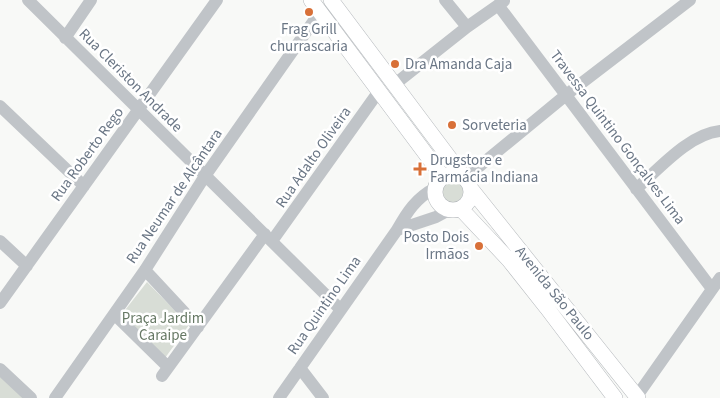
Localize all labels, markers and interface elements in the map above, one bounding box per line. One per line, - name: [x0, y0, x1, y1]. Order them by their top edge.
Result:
- marker: Frag Grill churrascaria: [303, 6, 315, 18]
- place label: Frag Grill churrascaria: [270, 19, 348, 57]
- street label: Rua Cleriston Andrade: [74, 24, 187, 137]
- street label: Travessa Quintino Gonçalves Lima: [545, 46, 690, 229]
- place label: Dra Amanda Caja: [405, 54, 512, 75]
- marker: Dra Amanda Caja: [389, 58, 401, 70]
- street label: Rua Adalto Oliveira: [271, 102, 356, 212]
- street label: Rua Roberto Rego: [46, 103, 129, 206]
- place label: Sorveteria: [462, 115, 527, 136]
- marker: Sorveteria: [446, 119, 458, 131]
- street label: Rua Neumar de Alcântara: [121, 125, 227, 268]
- place label: Drugstore e Farmácia Indiana: [430, 150, 538, 188]
- marker: Drugstore e Farmácia Indiana: [414, 163, 426, 175]
- place label: Posto Dois Irmãos: [403, 227, 469, 265]
- marker: Posto Dois Irmãos: [473, 240, 485, 252]
- street label: Avenida São Paulo: [510, 242, 599, 345]
- street label: Rua Quintino Lima: [282, 252, 366, 359]
- park label: Praça Jardim Caraipe: [122, 308, 204, 346]

